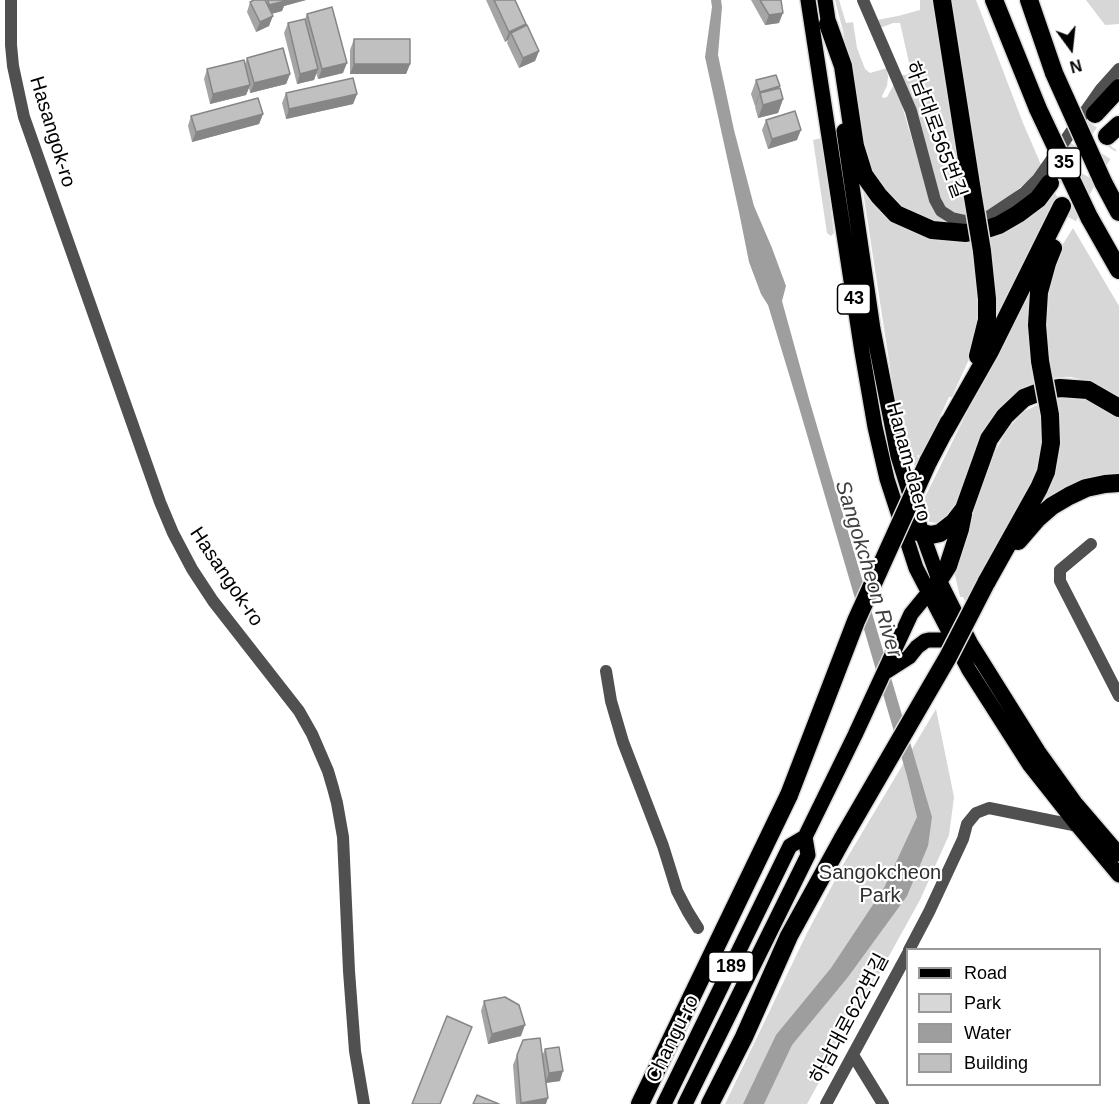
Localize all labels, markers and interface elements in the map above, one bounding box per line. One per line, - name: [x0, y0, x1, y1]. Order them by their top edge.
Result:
- north arrow: [1041, 18, 1101, 78]
- text: N: [1068, 56, 1084, 76]
- street label: 하남대로565번길: [899, 58, 971, 202]
- street label: Hasangok-ro: [24, 74, 80, 190]
- road number: 35: [1048, 148, 1080, 178]
- road number: 43: [838, 284, 870, 314]
- street label: Hanam-daero: [881, 400, 935, 524]
- water label: Sangokcheon River: [829, 478, 907, 660]
- street label: Hasangok-ro: [184, 523, 268, 631]
- park label: Sangokcheon Park: [819, 861, 941, 908]
- legend: [906, 948, 1101, 1086]
- street label: 하남대로622번길: [806, 950, 894, 1088]
- road number: 189: [708, 952, 754, 982]
- text: Road: [964, 963, 1007, 983]
- street label: Changu-ro: [642, 991, 704, 1087]
- text: Park: [964, 993, 1001, 1013]
- text: Water: [964, 1023, 1011, 1043]
- text: Building: [964, 1053, 1028, 1073]

